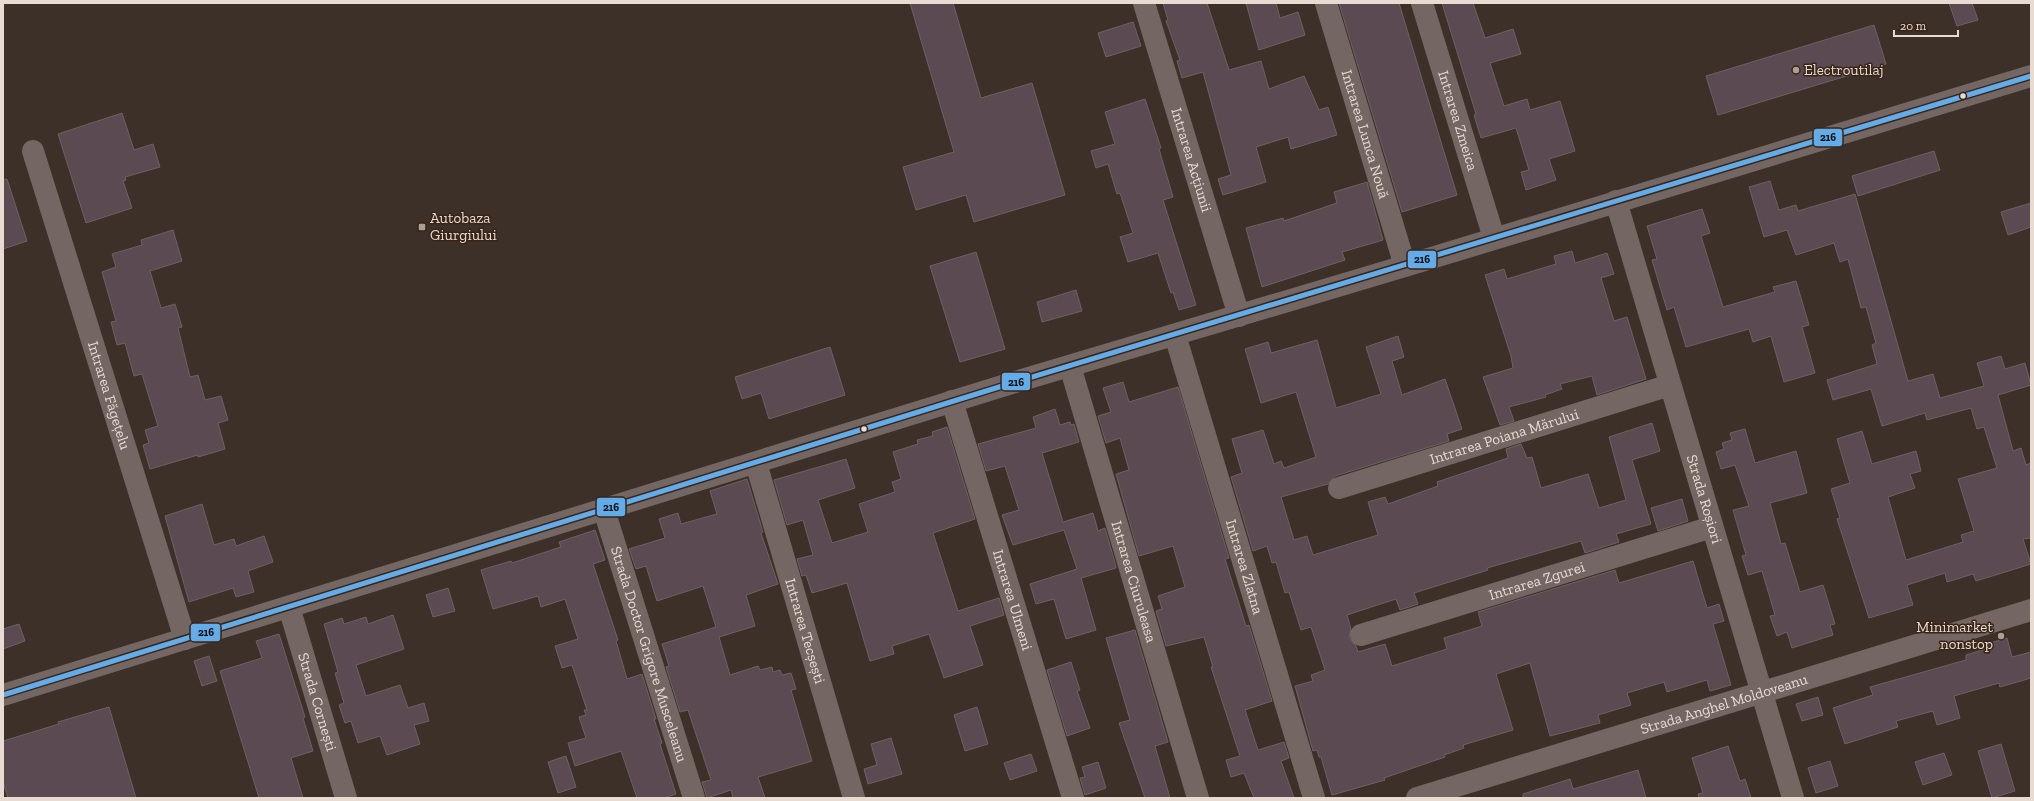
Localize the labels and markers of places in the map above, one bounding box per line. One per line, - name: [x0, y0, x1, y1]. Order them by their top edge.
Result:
- place label: Electroutilaj: [1804, 61, 1884, 79]
- marker: Electroutilaj: [1791, 65, 1801, 75]
- unlabelled marker: [1958, 91, 1968, 101]
- place label: Autobaza Giurgiului: [430, 209, 497, 244]
- marker: Autobaza Giurgiului: [417, 222, 427, 232]
- unlabelled marker: [859, 424, 869, 434]
- place label: Minimarket nonstop: [1916, 618, 1993, 653]
- marker: Minimarket nonstop: [1996, 631, 2006, 641]

